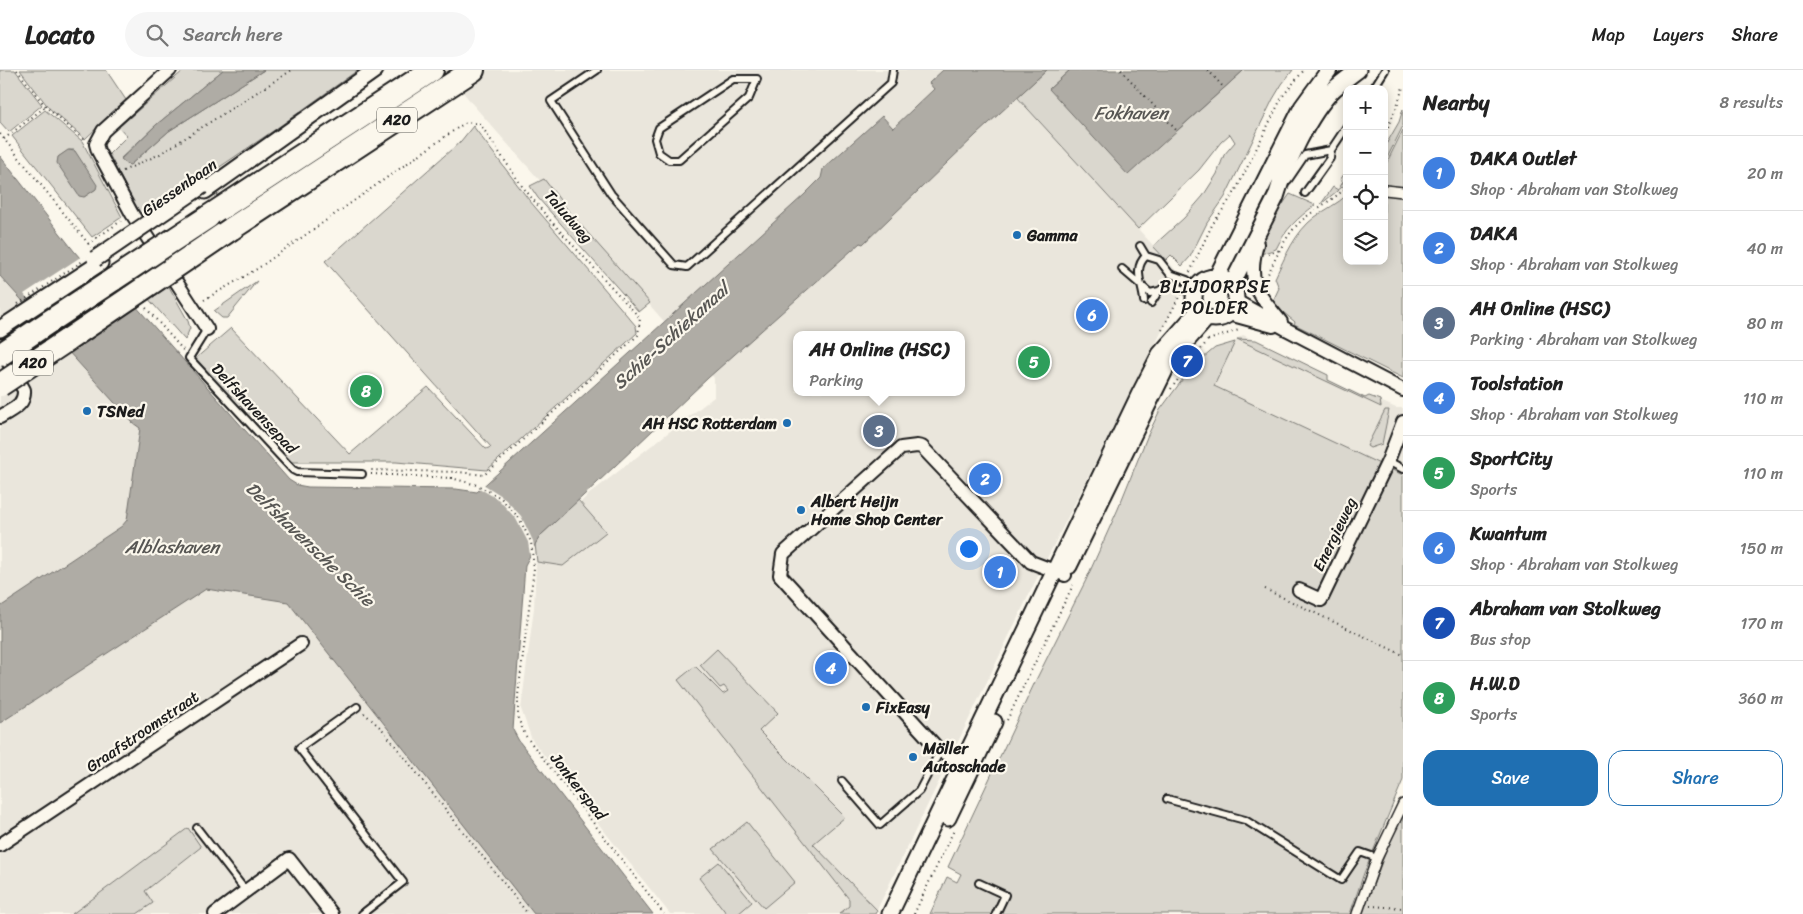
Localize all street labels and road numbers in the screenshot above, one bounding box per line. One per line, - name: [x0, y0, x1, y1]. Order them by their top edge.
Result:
- road number: A20: [377, 108, 417, 132]
- street label: Giessenbaan: [135, 150, 224, 224]
- street label: Taludweg: [537, 183, 601, 250]
- road number: A20: [13, 350, 53, 376]
- street label: Delfshavensepad: [204, 356, 306, 462]
- street label: Energieweg: [1304, 492, 1365, 576]
- street label: Graafstroomstraat: [79, 682, 205, 780]
- street label: Jonkerspad: [542, 745, 616, 828]

